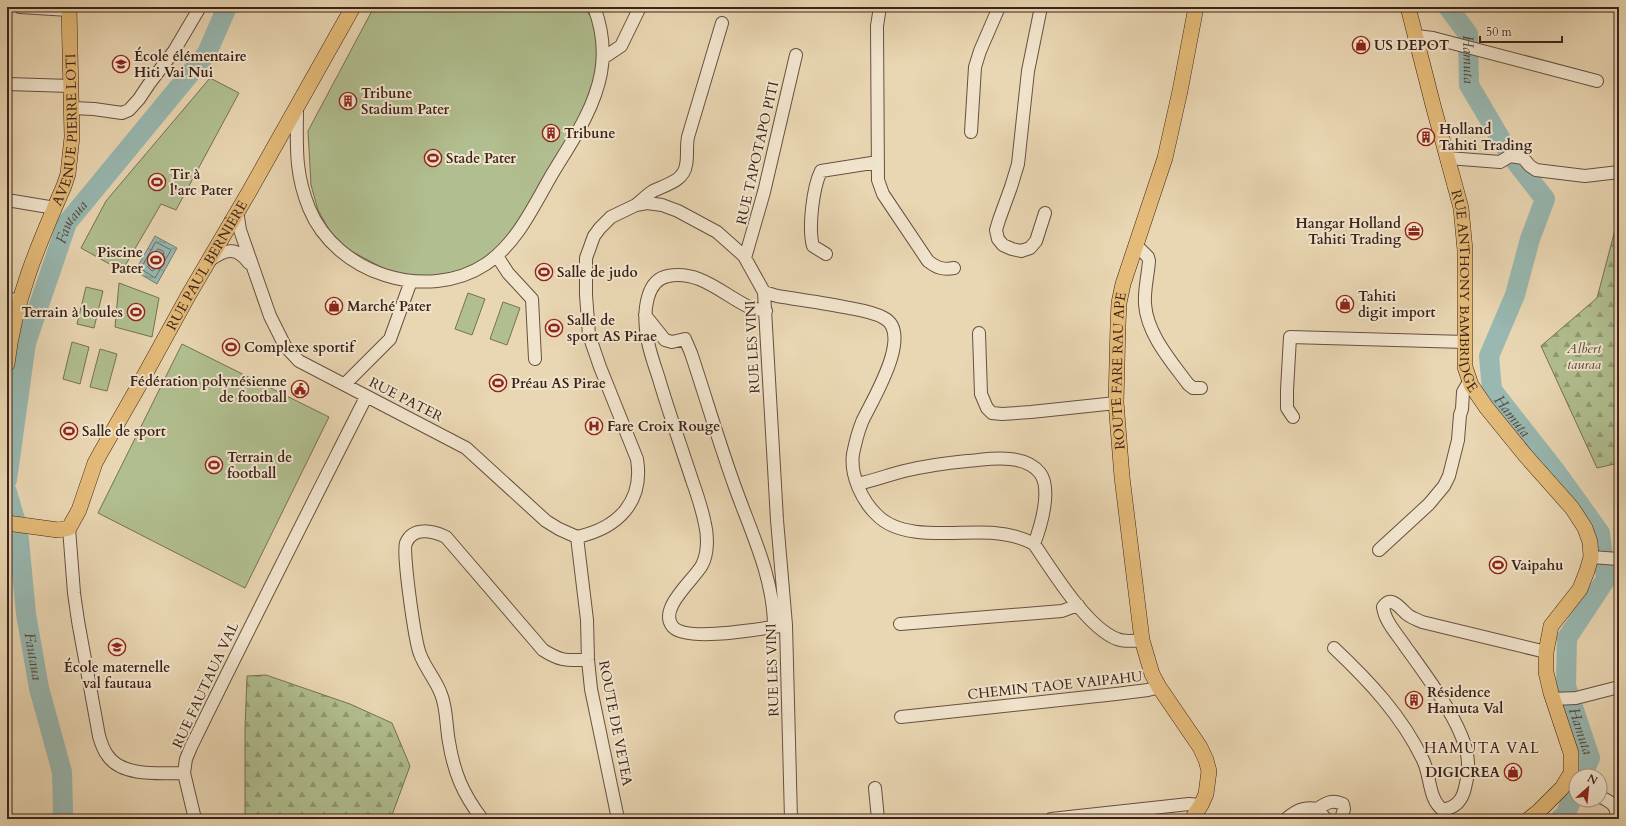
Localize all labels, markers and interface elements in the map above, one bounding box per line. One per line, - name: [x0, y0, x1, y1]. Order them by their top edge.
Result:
- scale bar: [1480, 18, 1562, 44]
- text: 50 m: [1486, 24, 1513, 40]
- shop icon: US DEPOT: [1351, 35, 1371, 55]
- water label: Hamuta: [1458, 35, 1479, 84]
- place label: US DEPOT: [1374, 36, 1449, 55]
- place label: École élémentaire Hiti Vai Nui: [134, 46, 247, 82]
- street label: AVENUE PIERRE LOTI: [48, 53, 82, 209]
- school or university icon: École élémentaire Hiti Vai Nui: [111, 54, 131, 74]
- street label: RUE TAPOTAPO PITI: [732, 79, 783, 227]
- place label: Tribune Stadium Pater: [361, 84, 450, 119]
- building icon: Tribune Stadium Pater: [338, 91, 358, 111]
- place label: Holland Tahiti Trading: [1439, 120, 1533, 155]
- building icon: Tribune: [541, 123, 561, 143]
- place label: Tribune: [564, 124, 615, 143]
- building icon: Holland Tahiti Trading: [1416, 127, 1436, 147]
- sports icon: Stade Pater: [423, 148, 443, 168]
- place label: Stade Pater: [446, 149, 516, 168]
- place label: Tir à l'arc Pater: [170, 165, 233, 200]
- sports icon: Tir à l'arc Pater: [147, 172, 167, 192]
- street label: RUE ANTHONY BAMBRIDGE: [1446, 188, 1482, 396]
- water label: Fautaua: [51, 196, 92, 246]
- street label: RUE PAUL BERNIÈRE: [162, 197, 252, 334]
- place label: Hangar Holland Tahiti Trading: [1295, 214, 1402, 249]
- office icon: Hangar Holland Tahiti Trading: [1404, 221, 1424, 241]
- place label: Piscine Pater: [97, 243, 143, 278]
- sports icon: Piscine Pater: [146, 250, 166, 270]
- sports icon: Salle de judo: [534, 262, 554, 282]
- place label: Salle de judo: [557, 263, 638, 282]
- place label: Tahiti digit import: [1358, 287, 1436, 322]
- street label: ROUTE FARE RAU APE: [1107, 290, 1131, 450]
- shop icon: Tahiti digit import: [1335, 294, 1355, 314]
- shop icon: Marché Pater: [324, 296, 344, 316]
- place label: Marché Pater: [347, 297, 431, 316]
- street label: RUE LES VINI: [741, 300, 764, 394]
- sports icon: Terrain à boules: [126, 302, 146, 322]
- place label: Terrain à boules: [21, 303, 123, 322]
- place label: Salle de sport AS Pirae: [567, 311, 657, 346]
- sports icon: Salle de sport AS Pirae: [544, 318, 564, 338]
- sports icon: Complexe sportif: [221, 337, 241, 357]
- place label: Complexe sportif: [244, 338, 356, 357]
- park label: Albert tauraa: [1566, 339, 1602, 374]
- place label: Fédération polynésienne de football: [130, 372, 287, 407]
- street label: RUE PATER: [366, 373, 446, 426]
- sports icon: Préau AS Pirae: [488, 373, 508, 393]
- place label: Préau AS Pirae: [511, 374, 606, 393]
- public building icon: Fédération polynésienne de football: [290, 379, 310, 399]
- water label: Hamuta: [1490, 391, 1535, 441]
- hospital icon: Fare Croix Rouge: [584, 416, 604, 436]
- place label: Fare Croix Rouge: [607, 417, 720, 436]
- sports icon: Salle de sport: [59, 421, 79, 441]
- place label: Salle de sport: [82, 422, 166, 441]
- place label: Terrain de football: [227, 448, 292, 483]
- sports icon: Terrain de football: [204, 455, 224, 475]
- sports icon: Vaipahu: [1488, 555, 1508, 575]
- place label: Vaipahu: [1511, 556, 1563, 575]
- street label: RUE FAUTAUA VAL: [168, 619, 243, 751]
- street label: RUE LES VINI: [761, 623, 784, 717]
- water label: Fautaua: [19, 631, 47, 682]
- school or university icon: École maternelle val fautaua: [107, 637, 127, 657]
- place label: École maternelle val fautaua: [64, 657, 170, 693]
- street label: ROUTE DE VETEA: [594, 659, 637, 788]
- street label: CHEMIN TAOE VAIPAHU: [967, 667, 1144, 704]
- place label: Résidence Hamuta Val: [1427, 683, 1503, 718]
- building icon: Résidence Hamuta Val: [1404, 690, 1424, 710]
- water label: Hamuta: [1564, 705, 1598, 758]
- district label: HAMUTA VAL: [1424, 738, 1540, 758]
- shop icon: DIGICREA: [1503, 762, 1523, 782]
- place label: DIGICREA: [1425, 763, 1500, 782]
- north arrow: [1568, 768, 1608, 808]
- text: N: [1585, 771, 1600, 789]

